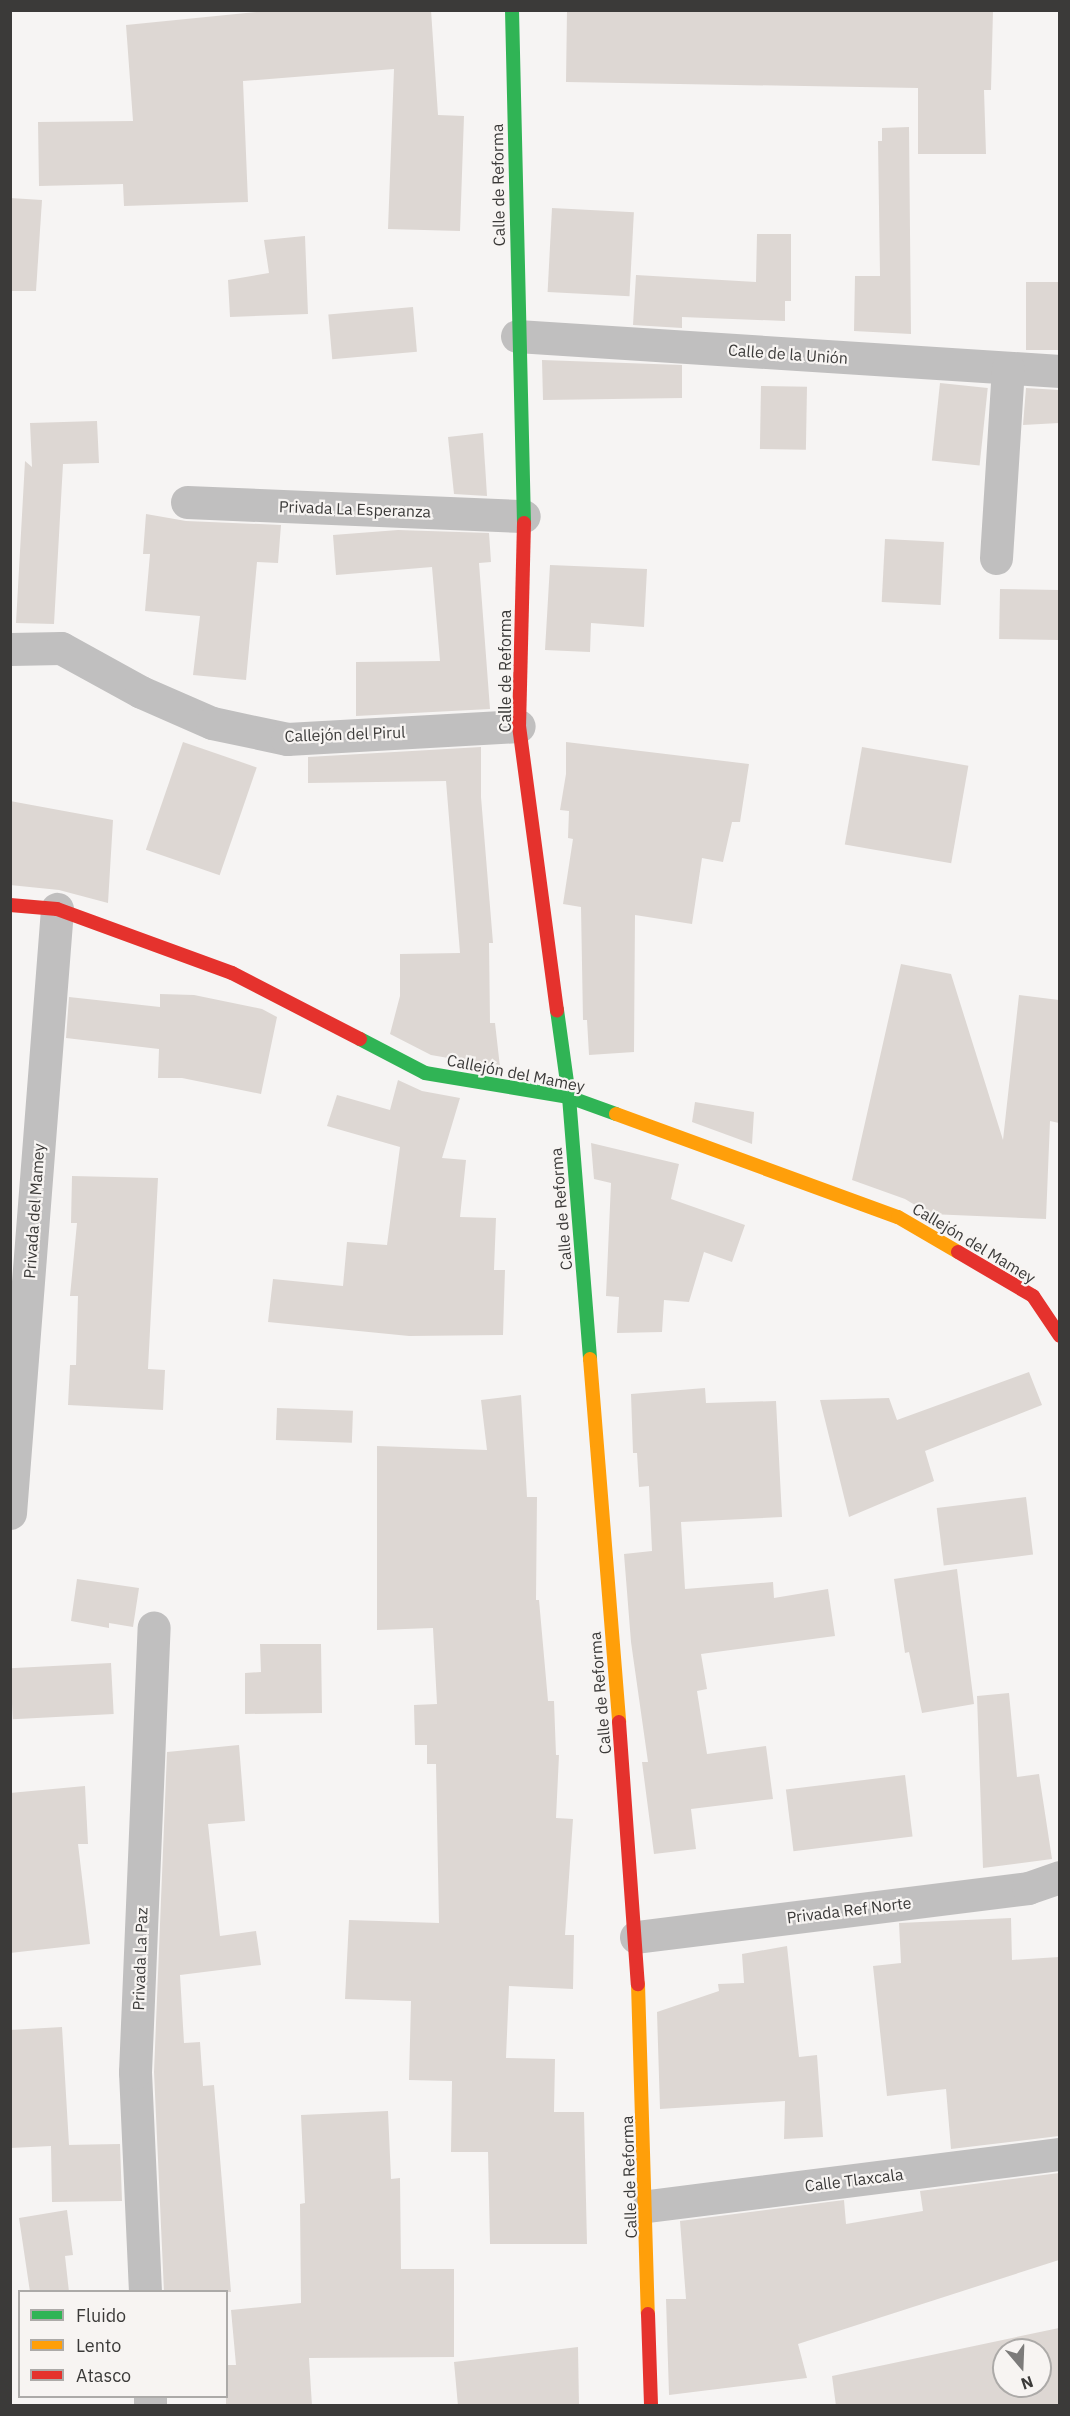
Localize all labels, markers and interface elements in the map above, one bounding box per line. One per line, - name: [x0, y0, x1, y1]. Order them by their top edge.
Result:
- street label: Calle de Reforma: [487, 123, 509, 247]
- street label: Calle de la Unión: [727, 340, 849, 368]
- street label: Privada La Esperanza: [279, 497, 431, 521]
- street label: Calle de Reforma: [495, 610, 515, 732]
- street label: Callejón del Pirul: [284, 722, 406, 746]
- street label: Callejón del Mamey: [445, 1050, 587, 1096]
- street label: Privada del Mamey: [20, 1143, 48, 1279]
- street label: Calle de Reforma: [546, 1147, 576, 1271]
- street label: Callejón del Mamey: [909, 1199, 1039, 1287]
- street label: Calle de Reforma: [585, 1631, 615, 1755]
- street label: Privada Ref Norte: [786, 1893, 912, 1927]
- street label: Privada La Paz: [129, 1907, 151, 2011]
- street label: Calle de Reforma: [617, 2115, 641, 2239]
- street label: Calle Tlaxcala: [804, 2164, 904, 2196]
- legend: [18, 2290, 228, 2398]
- text: Fluido: [76, 2304, 126, 2327]
- text: Lento: [76, 2334, 121, 2357]
- north arrow: [992, 2338, 1052, 2398]
- text: Atasco: [76, 2364, 131, 2387]
- text: N: [1018, 2372, 1036, 2394]

